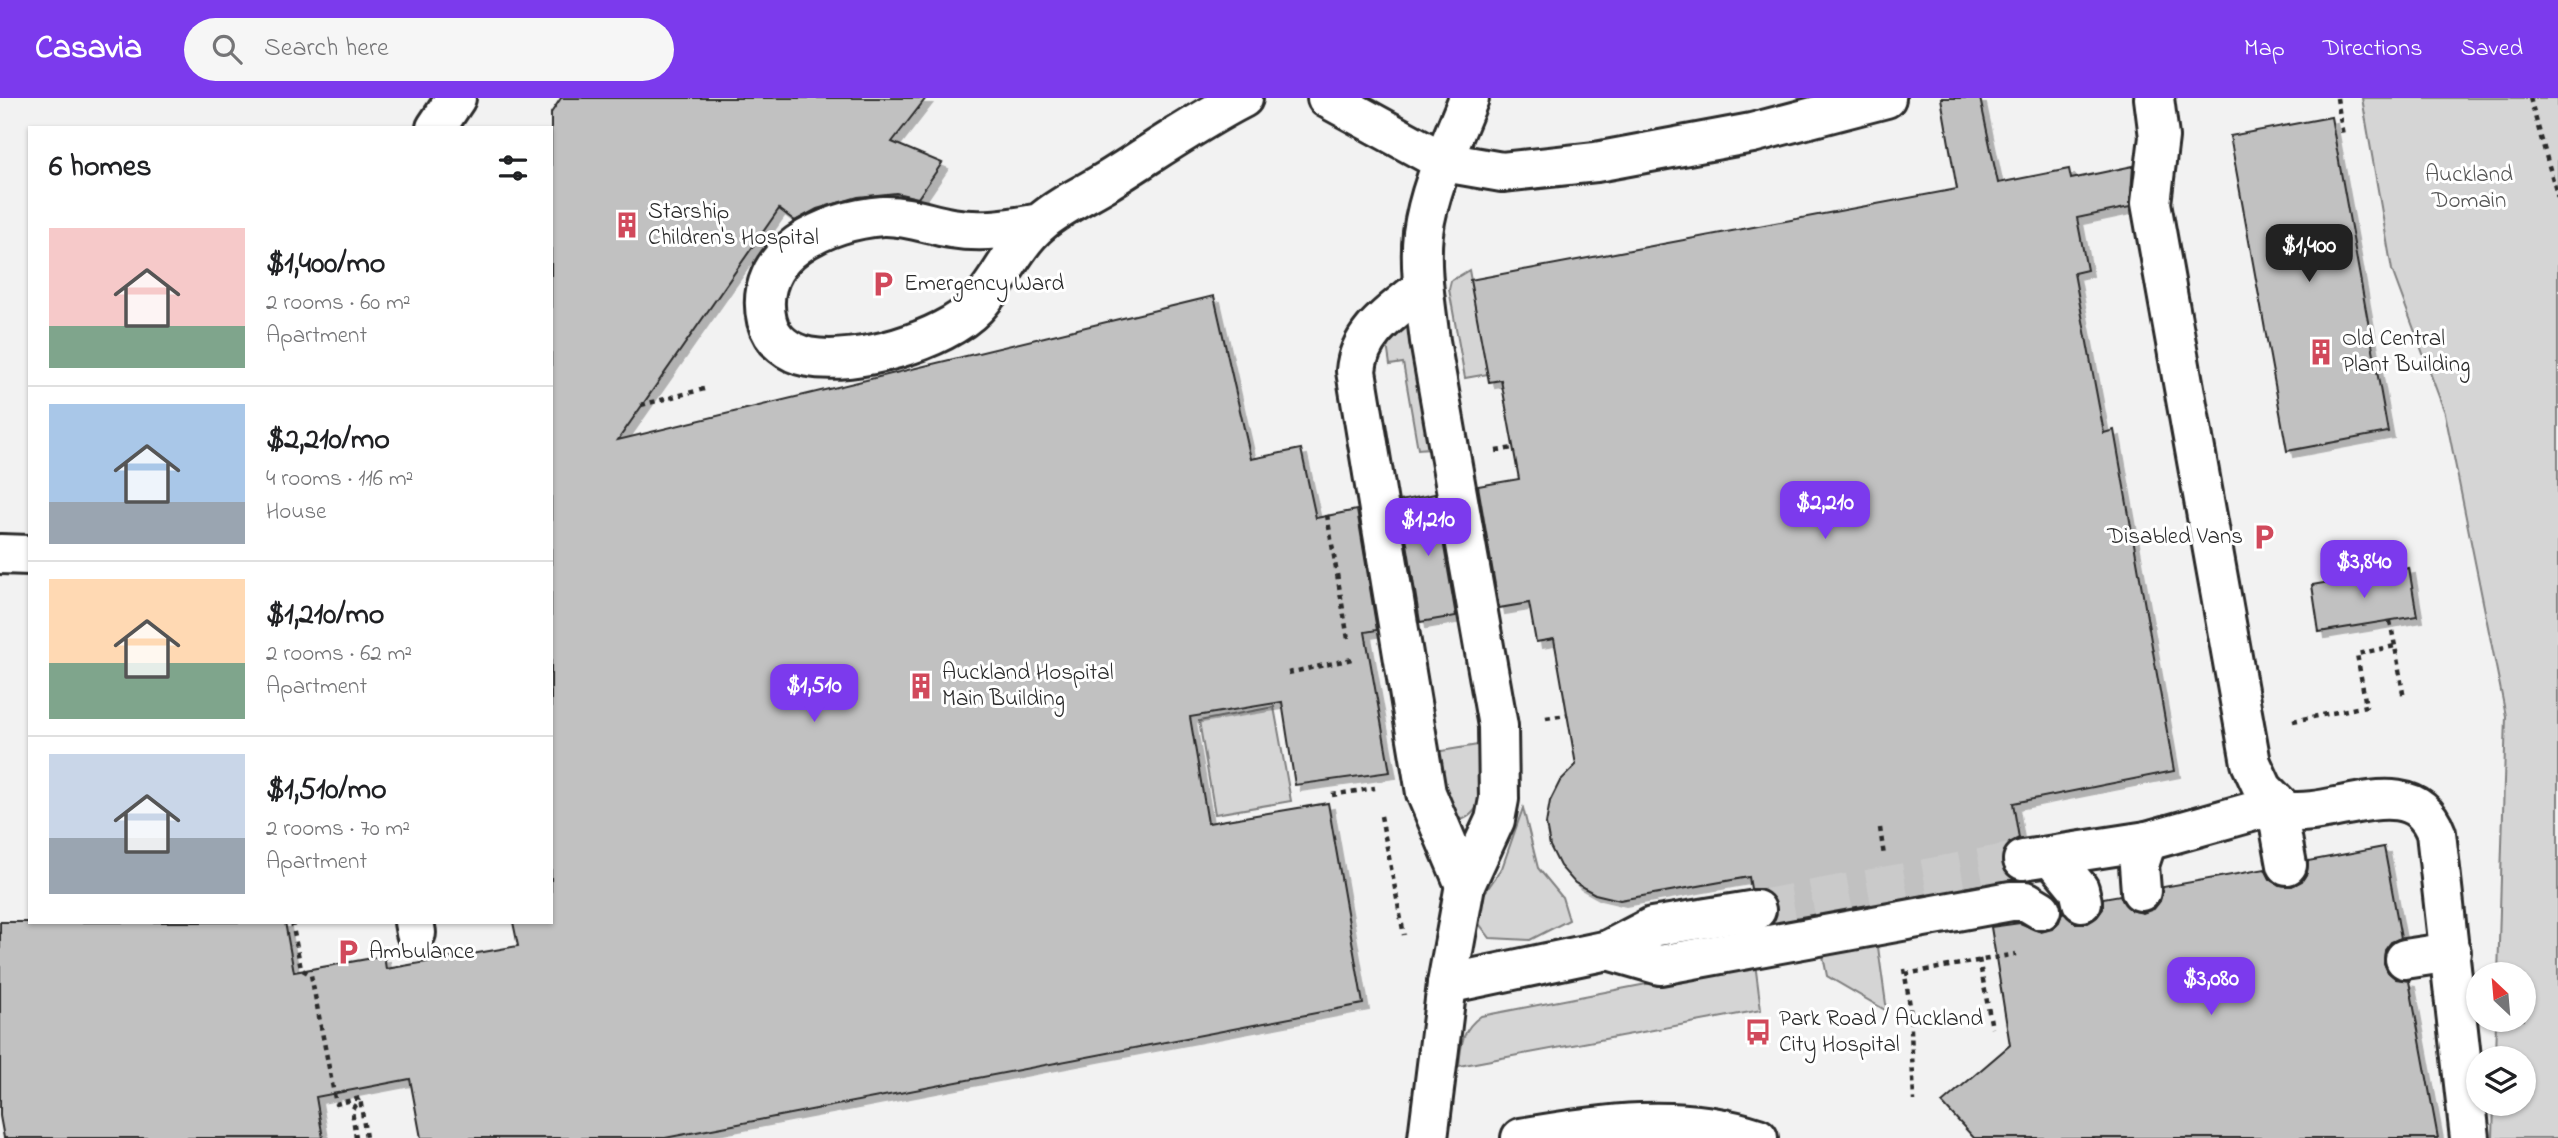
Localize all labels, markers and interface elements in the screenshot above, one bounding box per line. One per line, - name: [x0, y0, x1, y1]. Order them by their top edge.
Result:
- search box: [184, 18, 674, 81]
- text: Casavia: [35, 25, 142, 73]
- icon: search: [208, 30, 246, 68]
- text: Search here: [264, 30, 389, 68]
- text: Map: [2244, 32, 2285, 67]
- text: Directions: [2323, 32, 2422, 67]
- text: Saved: [2460, 32, 2523, 67]
- text: 6 homes: [49, 146, 152, 190]
- icon: filters: [494, 149, 532, 187]
- park label: Auckland Domain: [2425, 159, 2513, 218]
- place label: Starship Children's Hospital: [648, 196, 819, 255]
- building icon: Starship Children's Hospital: [612, 210, 642, 240]
- pin: $1,400: [2252, 225, 2366, 284]
- text: $1,400: [2282, 230, 2336, 263]
- text: $1,400/mo: [266, 243, 385, 287]
- icon: home: [105, 256, 189, 340]
- place label: Emergency Ward: [904, 268, 1064, 303]
- parking icon: Emergency Ward: [868, 269, 898, 299]
- text: 2 rooms · 60 m²: [266, 287, 411, 320]
- text: Apartment: [266, 320, 367, 353]
- place label: Old Central Plant Building: [2342, 323, 2470, 383]
- building icon: Old Central Plant Building: [2306, 337, 2336, 367]
- text: $2,210/mo: [266, 419, 390, 463]
- icon: home: [105, 432, 189, 516]
- text: 4 rooms · 116 m²: [266, 463, 413, 496]
- pin: $2,210: [1768, 482, 1882, 541]
- text: $2,210: [1796, 487, 1854, 520]
- text: House: [266, 496, 326, 529]
- pin: $1,210: [1371, 498, 1485, 558]
- text: $1,210: [1401, 504, 1455, 537]
- place label: Disabled Vans: [2106, 521, 2243, 554]
- parking icon: Disabled Vans: [2249, 522, 2279, 552]
- pin: $3,840: [2307, 540, 2421, 600]
- text: $3,840: [2336, 546, 2392, 579]
- text: $1,210/mo: [266, 594, 384, 638]
- icon: home: [105, 607, 189, 691]
- text: 2 rooms · 62 m²: [266, 638, 412, 671]
- place label: Auckland Hospital Main Building: [942, 657, 1114, 717]
- pin: $1,510: [757, 664, 871, 724]
- text: $1,510: [786, 670, 842, 703]
- text: Apartment: [266, 671, 367, 704]
- building icon: Auckland Hospital Main Building: [906, 671, 936, 701]
- text: $1,510/mo: [266, 769, 387, 813]
- icon: home: [105, 782, 189, 866]
- text: 2 rooms · 70 m²: [266, 813, 410, 846]
- text: Apartment: [266, 846, 367, 879]
- place label: Ambulance: [369, 936, 475, 969]
- parking icon: Ambulance: [333, 937, 363, 967]
- pin: $3,080: [2154, 958, 2268, 1017]
- north arrow: [2466, 962, 2536, 1032]
- map controls: [2466, 962, 2536, 1116]
- text: $3,080: [2183, 963, 2239, 996]
- place label: Park Road / Auckland City Hospital: [1779, 1003, 1983, 1064]
- bus stop icon: Park Road / Auckland City Hospital: [1743, 1017, 1773, 1047]
- button: layers: [2466, 1046, 2536, 1116]

